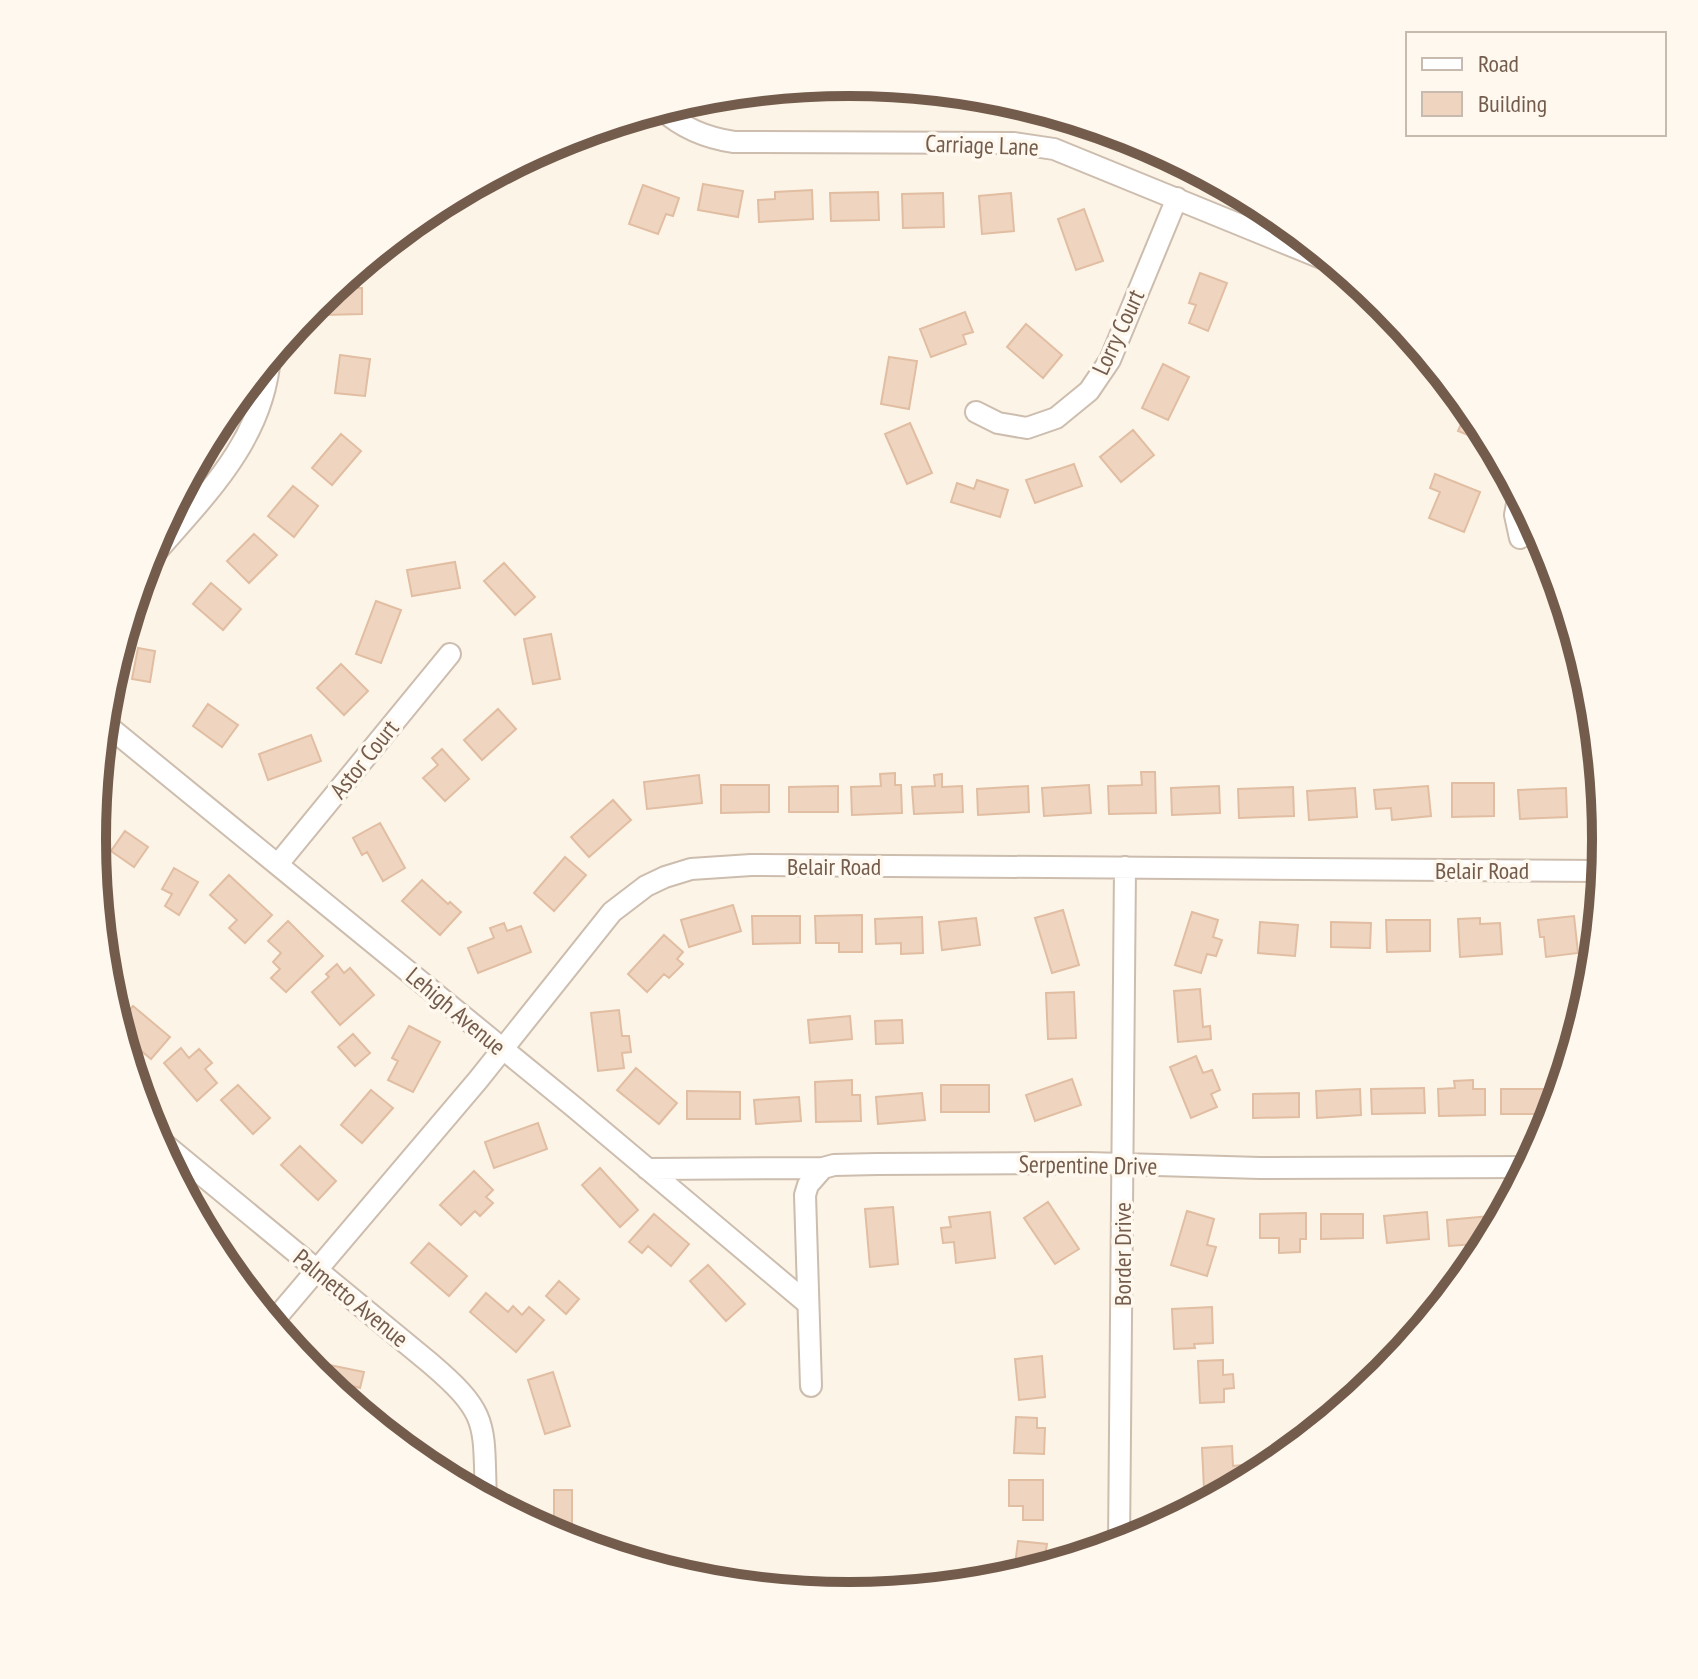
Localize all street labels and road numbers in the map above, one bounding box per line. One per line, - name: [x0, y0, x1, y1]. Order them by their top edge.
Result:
- street label: Carriage Lane: [925, 128, 1039, 162]
- street label: Lorry Court: [1085, 284, 1151, 380]
- street label: Astor Court: [323, 713, 405, 805]
- street label: Belair Road: [787, 851, 881, 882]
- street label: Belair Road: [1435, 855, 1529, 886]
- street label: Lehigh Avenue: [400, 960, 512, 1062]
- street label: Serpentine Drive: [1018, 1148, 1158, 1182]
- street label: Border Drive: [1107, 1202, 1138, 1306]
- street label: Palmetto Avenue: [287, 1242, 415, 1354]

